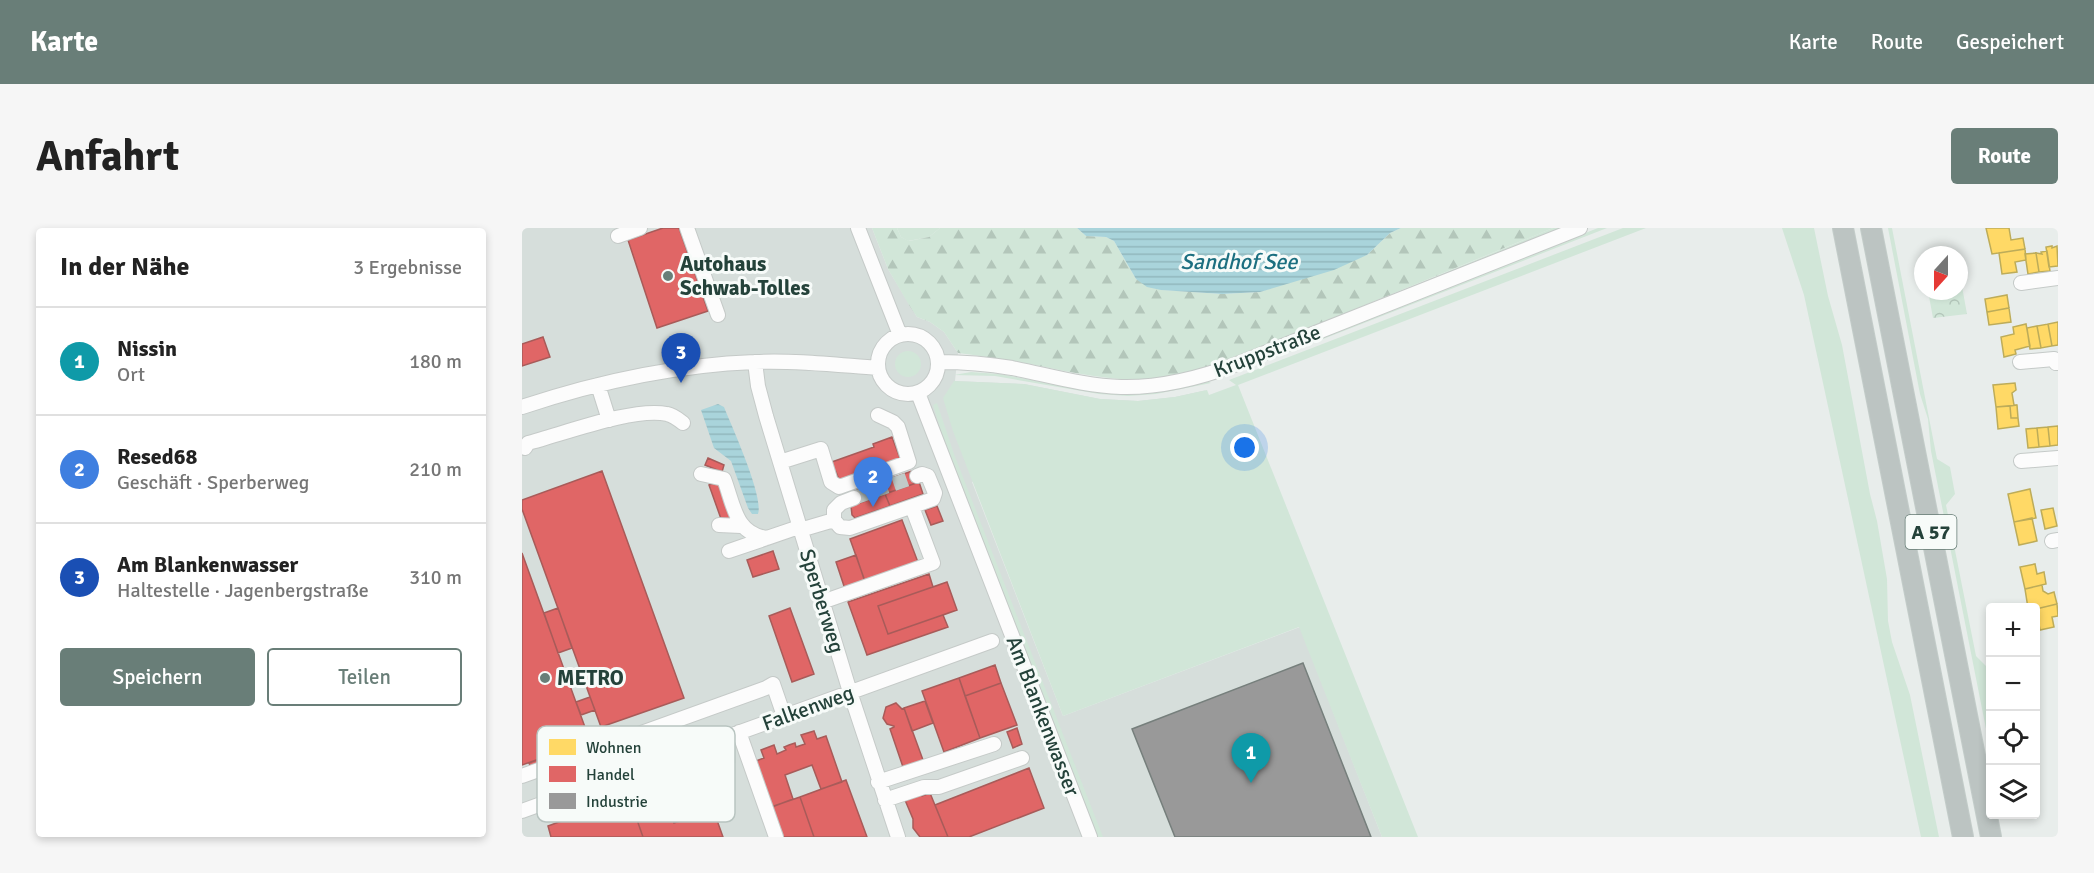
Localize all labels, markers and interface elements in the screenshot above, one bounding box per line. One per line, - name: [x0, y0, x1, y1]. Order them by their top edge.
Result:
- text: Karte: [30, 25, 98, 59]
- text: Karte: [1789, 29, 1838, 55]
- text: Route: [1871, 29, 1923, 55]
- text: Gespeichert: [1956, 29, 2064, 55]
- button: Route: [1951, 128, 2058, 184]
- text: Anfahrt: [36, 131, 179, 182]
- north arrow: [1914, 246, 1968, 300]
- water label: Sandhof See: [1181, 248, 1298, 275]
- text: In der Nähe: [60, 251, 190, 283]
- place label: Autohaus Schwab-Tolles: [680, 251, 810, 301]
- text: 3 Ergebnisse: [353, 255, 462, 280]
- marker: Autohaus Schwab-Tolles: [661, 269, 675, 283]
- street label: Kruppstraße: [1210, 319, 1324, 383]
- pin: 3: [662, 334, 700, 383]
- text: Nissin: [117, 335, 177, 362]
- text: 1: [74, 349, 85, 374]
- text: 180 m: [409, 349, 462, 374]
- text: Ort: [117, 362, 145, 387]
- your location: [1230, 433, 1259, 462]
- text: Resed68: [117, 443, 197, 470]
- text: 2: [74, 457, 85, 482]
- text: 210 m: [409, 457, 462, 482]
- pin: 2: [854, 458, 892, 507]
- text: Geschäft · Sperberweg: [117, 470, 309, 495]
- road number: A 57: [1906, 515, 1956, 549]
- street label: Sperberweg: [794, 546, 850, 656]
- text: Am Blankenwasser: [117, 551, 298, 578]
- text: 3: [74, 565, 85, 590]
- text: 310 m: [409, 565, 462, 590]
- text: Haltestelle · Jagenbergstraße: [117, 578, 369, 603]
- map controls: [1986, 603, 2040, 819]
- button: +: [1986, 603, 2040, 657]
- street label: Am Blankenwasser: [1001, 632, 1086, 800]
- button: Speichern: [60, 648, 255, 706]
- button: Teilen: [267, 648, 462, 706]
- button: −: [1986, 657, 2040, 711]
- place label: METRO: [557, 665, 624, 691]
- marker: METRO: [538, 671, 552, 685]
- street label: Falkenweg: [759, 679, 857, 737]
- button: locate: [1986, 711, 2040, 765]
- legend: [537, 726, 735, 822]
- pin: 1: [1232, 734, 1270, 783]
- text: Wohnen: [586, 738, 641, 758]
- text: Handel: [586, 765, 635, 785]
- button: layers: [1986, 765, 2040, 819]
- text: Industrie: [586, 792, 648, 812]

